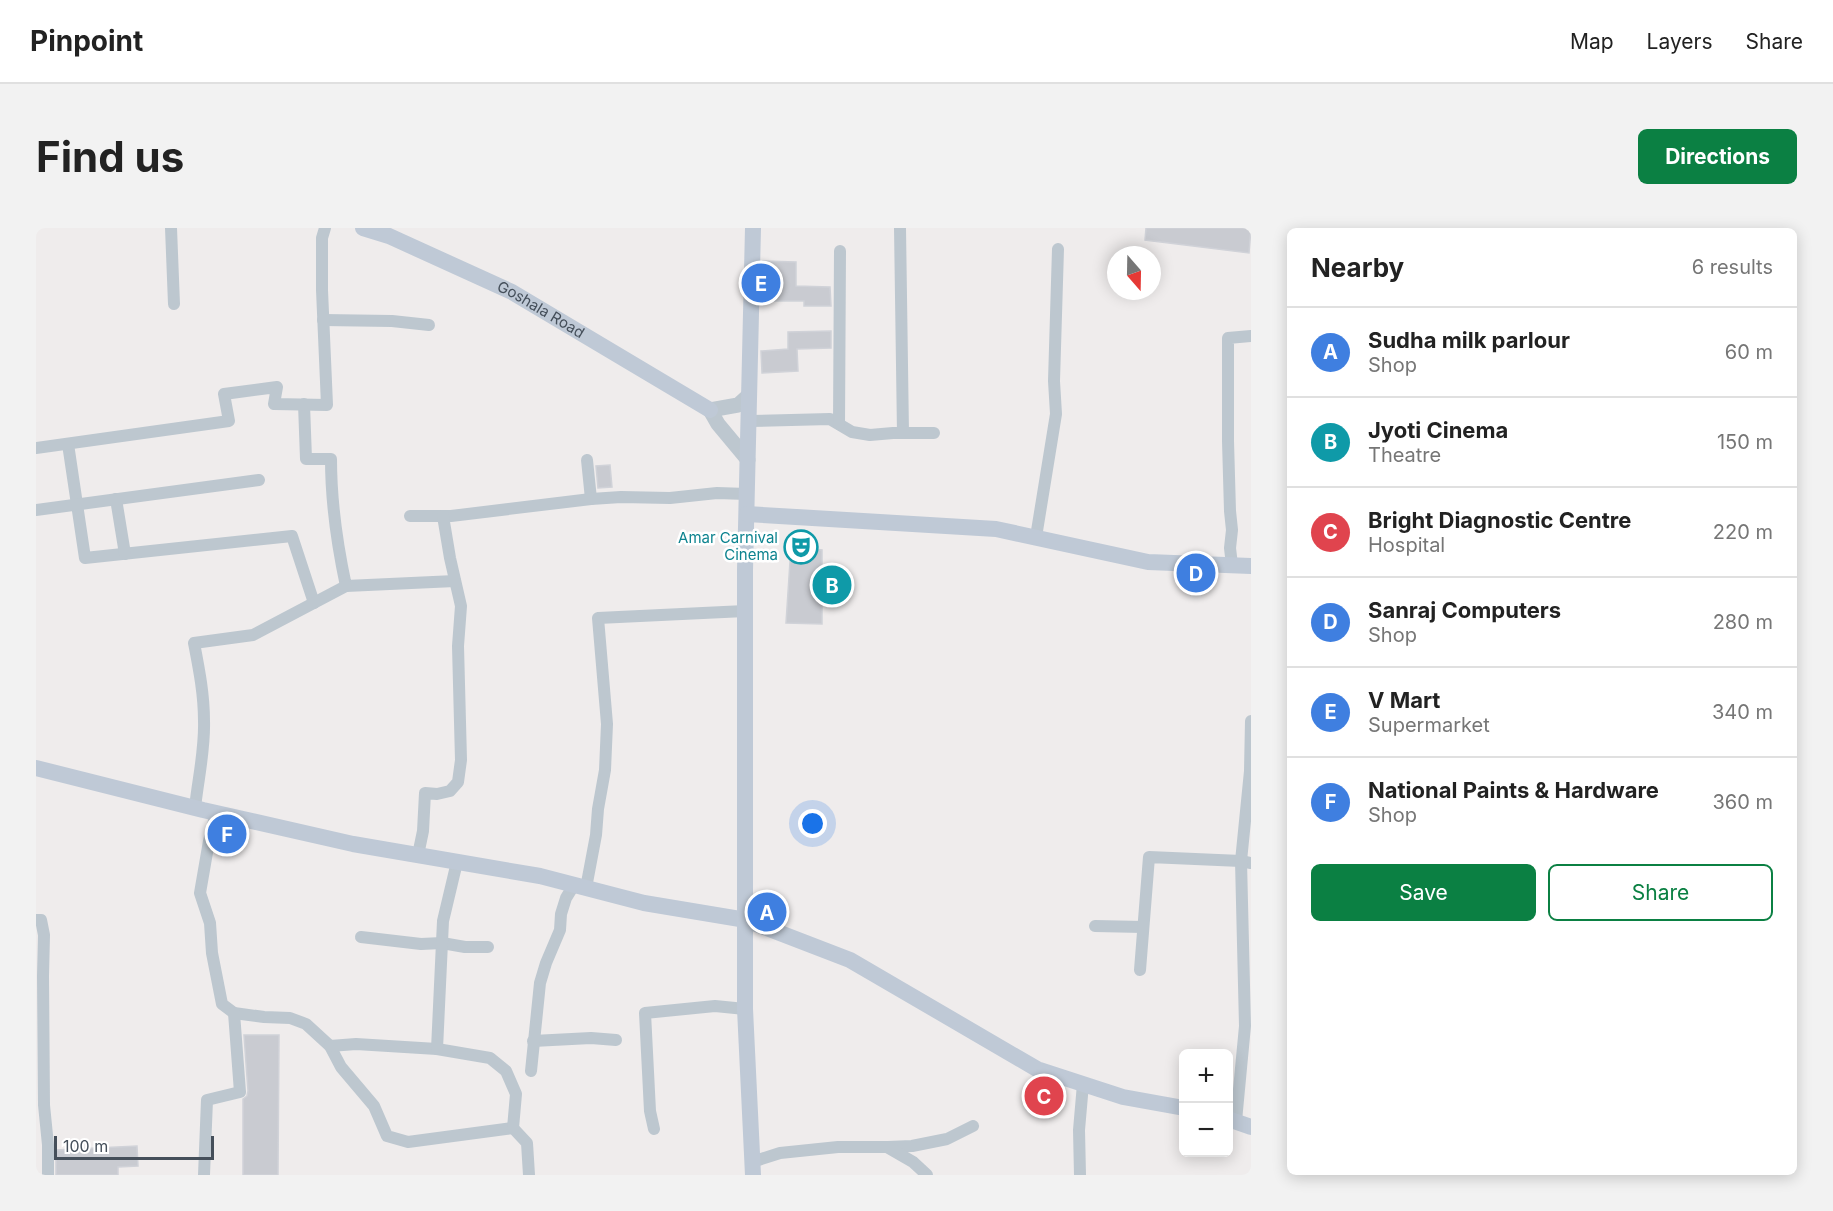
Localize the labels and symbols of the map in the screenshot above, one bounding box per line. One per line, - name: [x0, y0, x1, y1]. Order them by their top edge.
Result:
- north arrow: [1107, 246, 1161, 300]
- pin: E: [742, 260, 780, 306]
- street label: Goshala Road: [494, 277, 588, 342]
- place label: Amar Carnival Cinema: [678, 528, 778, 564]
- theatre icon: Amar Carnival Cinema: [783, 529, 819, 565]
- pin: D: [1176, 550, 1216, 596]
- pin: B: [812, 562, 852, 608]
- your location: [798, 809, 827, 838]
- pin: F: [208, 812, 246, 856]
- pin: A: [748, 890, 786, 934]
- pin: C: [1024, 1074, 1064, 1118]
- scale bar: [54, 1133, 214, 1160]

